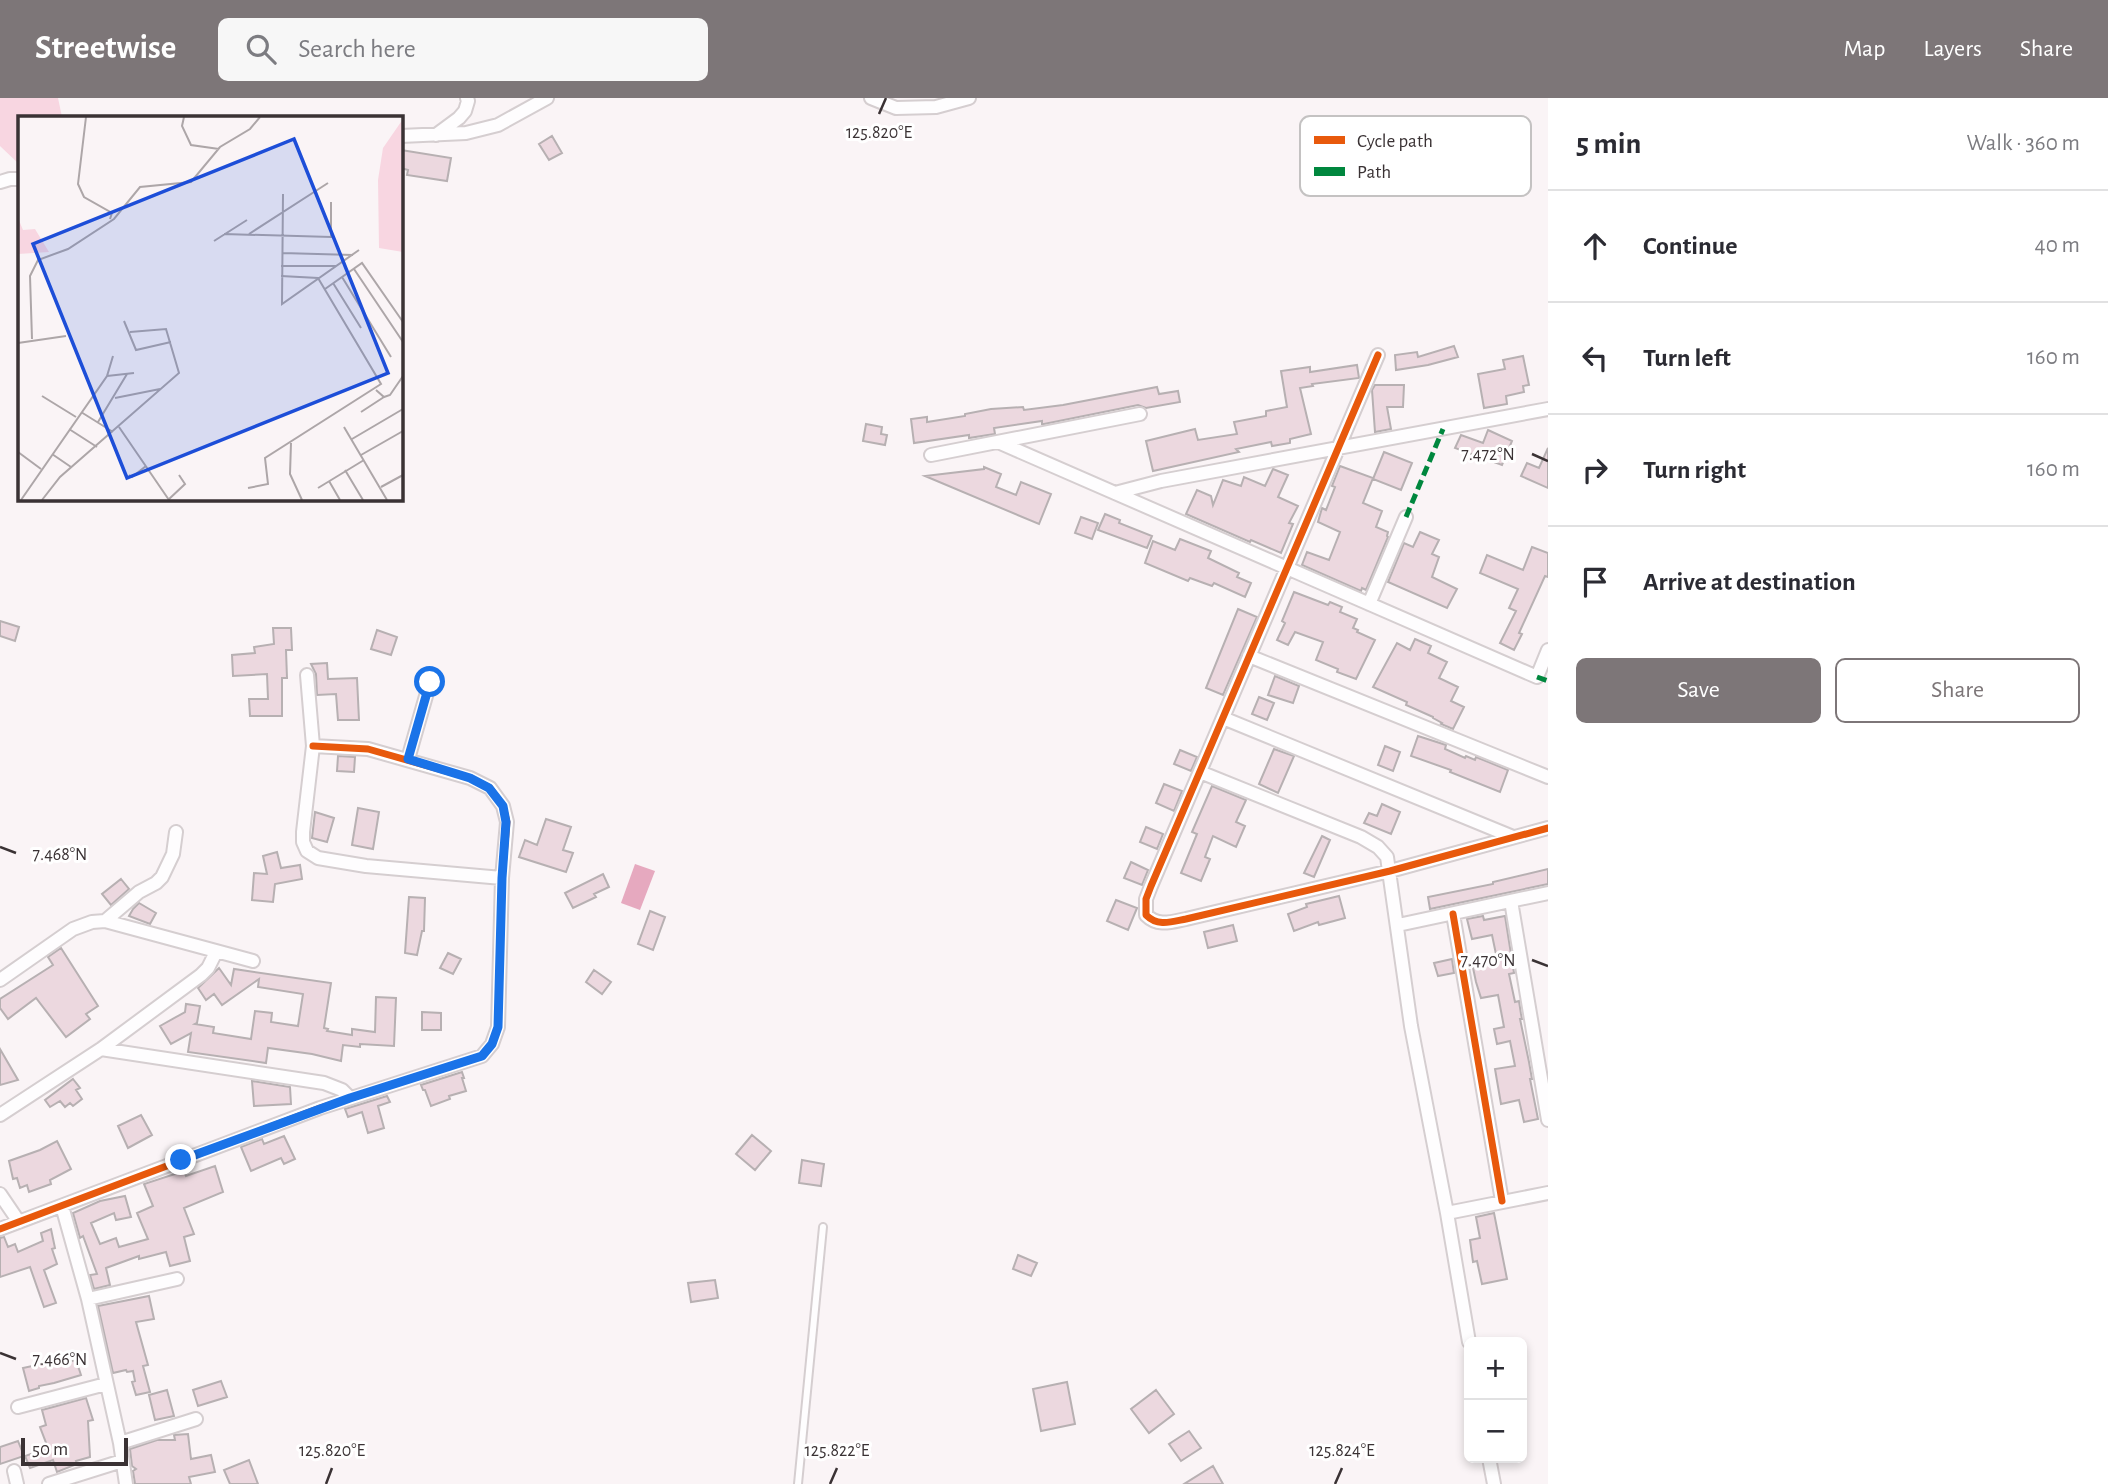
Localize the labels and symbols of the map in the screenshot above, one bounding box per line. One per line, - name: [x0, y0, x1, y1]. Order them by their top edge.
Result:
- inset map: [18, 116, 402, 500]
- legend: [1300, 116, 1531, 196]
- text: 125.820°E: [846, 124, 912, 142]
- text: Cycle path: [1357, 132, 1433, 151]
- text: Path: [1357, 163, 1391, 182]
- text: 7.472°N: [1461, 446, 1515, 464]
- route start: [414, 666, 445, 697]
- text: 7.468°N: [33, 846, 87, 864]
- text: 7.470°N: [1461, 952, 1515, 970]
- route end: [165, 1144, 196, 1175]
- text: 7.466°N: [33, 1351, 87, 1369]
- scale bar: [21, 1435, 128, 1467]
- text: 125.820°E: [299, 1442, 365, 1460]
- text: 125.822°E: [805, 1442, 870, 1460]
- text: 125.824°E: [1309, 1442, 1375, 1460]

